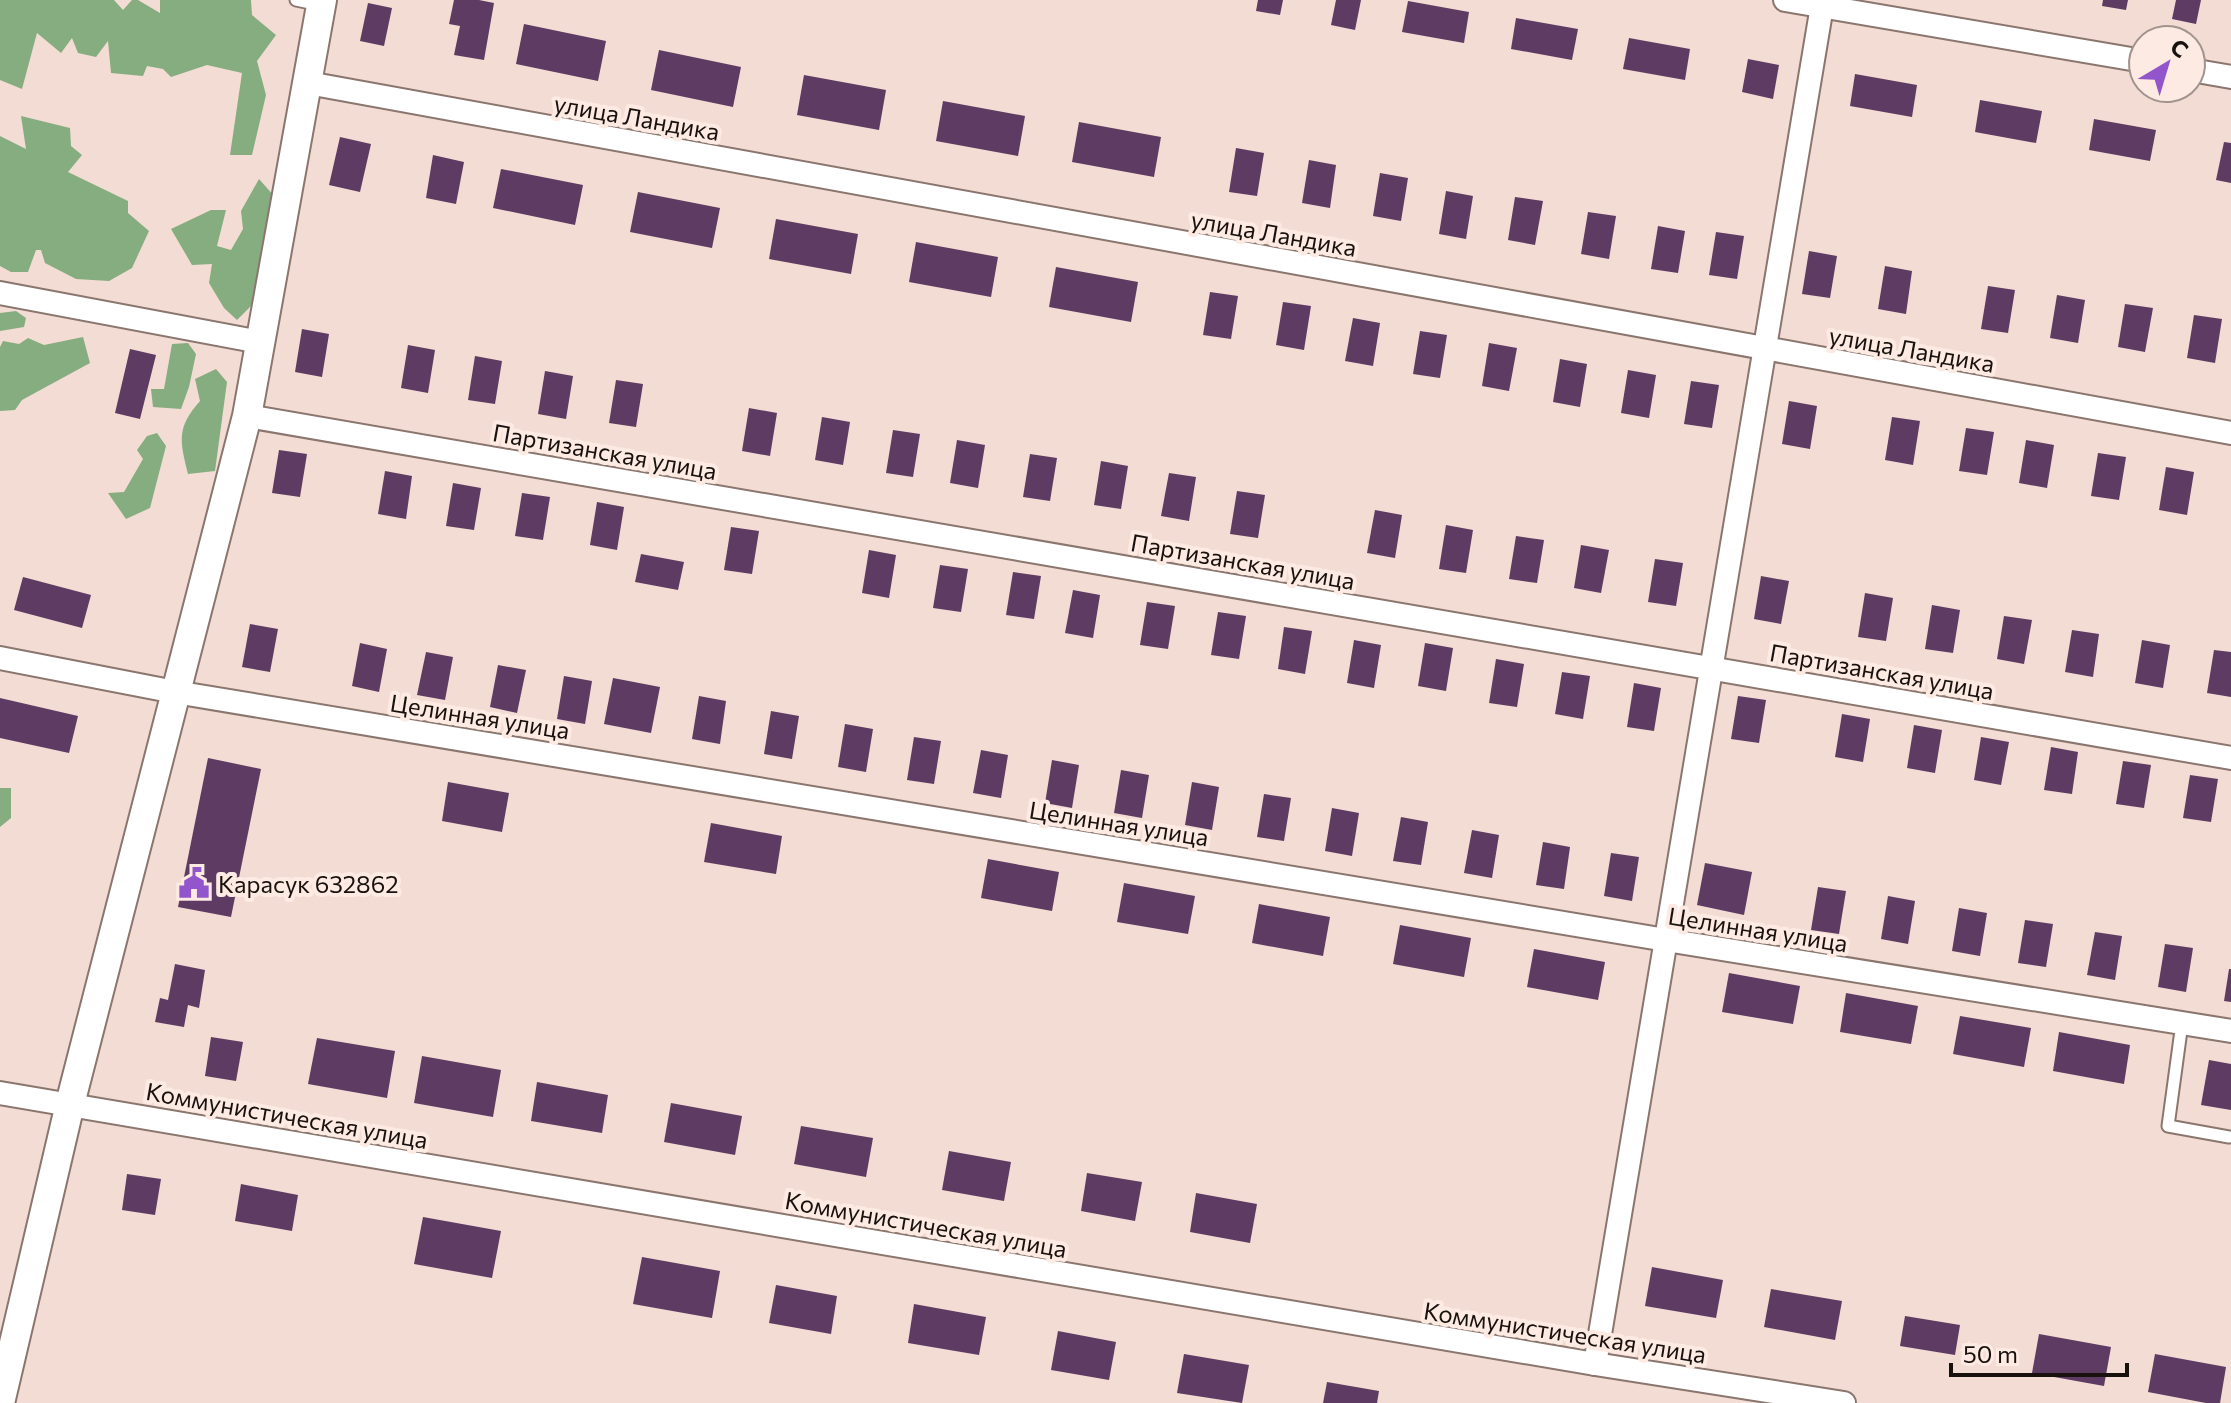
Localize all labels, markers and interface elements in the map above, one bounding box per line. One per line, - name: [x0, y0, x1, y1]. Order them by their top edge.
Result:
- north arrow: [2127, 24, 2207, 104]
- text: С: [2165, 33, 2194, 63]
- street label: улица Ландика: [552, 88, 722, 146]
- street label: улица Ландика: [1189, 204, 1359, 262]
- street label: улица Ландика: [1827, 320, 1997, 378]
- street label: Партизанская улица: [491, 417, 719, 485]
- street label: Партизанская улица: [1129, 527, 1357, 595]
- street label: Партизанская улица: [1768, 637, 1996, 705]
- street label: Целинная улица: [388, 687, 572, 745]
- street label: Целинная улица: [1027, 794, 1211, 852]
- public building icon: Карасук 632862: [177, 866, 211, 900]
- place label: Карасук 632862: [218, 869, 399, 898]
- street label: Целинная улица: [1666, 900, 1850, 958]
- street label: Коммунистическая улица: [144, 1076, 430, 1154]
- street label: Коммунистическая улица: [783, 1185, 1069, 1263]
- street label: Коммунистическая улица: [1422, 1295, 1708, 1369]
- scale bar: [1951, 1327, 2127, 1377]
- text: 50 m: [1963, 1339, 2018, 1368]

